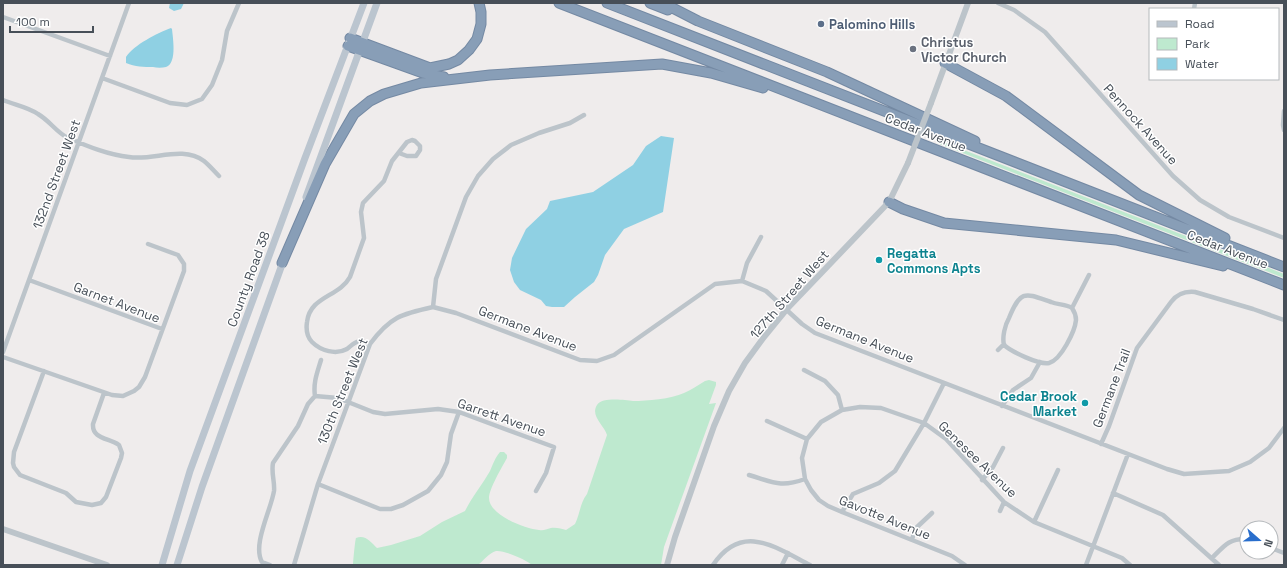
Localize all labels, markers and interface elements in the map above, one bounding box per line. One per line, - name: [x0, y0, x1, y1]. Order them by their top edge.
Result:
- scale bar: [10, 8, 93, 34]
- legend: [1149, 8, 1279, 80]
- text: 100 m: [16, 14, 50, 30]
- place label: Palomino Hills: [829, 16, 915, 33]
- text: Road: [1185, 16, 1214, 32]
- marker: Palomino Hills: [816, 19, 826, 29]
- place label: Christus Victor Church: [921, 34, 1007, 66]
- text: Park: [1185, 36, 1210, 52]
- marker: Christus Victor Church: [908, 44, 918, 54]
- text: Water: [1185, 56, 1219, 72]
- street label: Pennock Avenue: [1100, 80, 1181, 168]
- street label: Cedar Avenue: [883, 109, 969, 156]
- street label: 132nd Street West: [29, 117, 84, 231]
- street label: Cedar Avenue: [1185, 226, 1271, 273]
- street label: County Road 38: [223, 229, 274, 329]
- place label: Regatta Commons Apts: [887, 245, 981, 277]
- street label: 127th Street West: [746, 246, 833, 342]
- marker: Regatta Commons Apts: [874, 255, 884, 265]
- street label: Garnet Avenue: [71, 278, 163, 327]
- street label: Germane Avenue: [476, 302, 580, 355]
- street label: Germane Avenue: [813, 312, 916, 367]
- street label: 130th Street West: [313, 335, 372, 447]
- street label: Germane Trail: [1089, 346, 1134, 430]
- place label: Cedar Brook Market: [1000, 388, 1078, 420]
- street label: Garrett Avenue: [455, 394, 548, 441]
- marker: Cedar Brook Market: [1080, 398, 1090, 408]
- street label: Genesee Avenue: [935, 417, 1021, 501]
- street label: Gavotte Avenue: [836, 491, 933, 544]
- north arrow: [1239, 520, 1279, 560]
- text: N: [1261, 538, 1276, 549]

